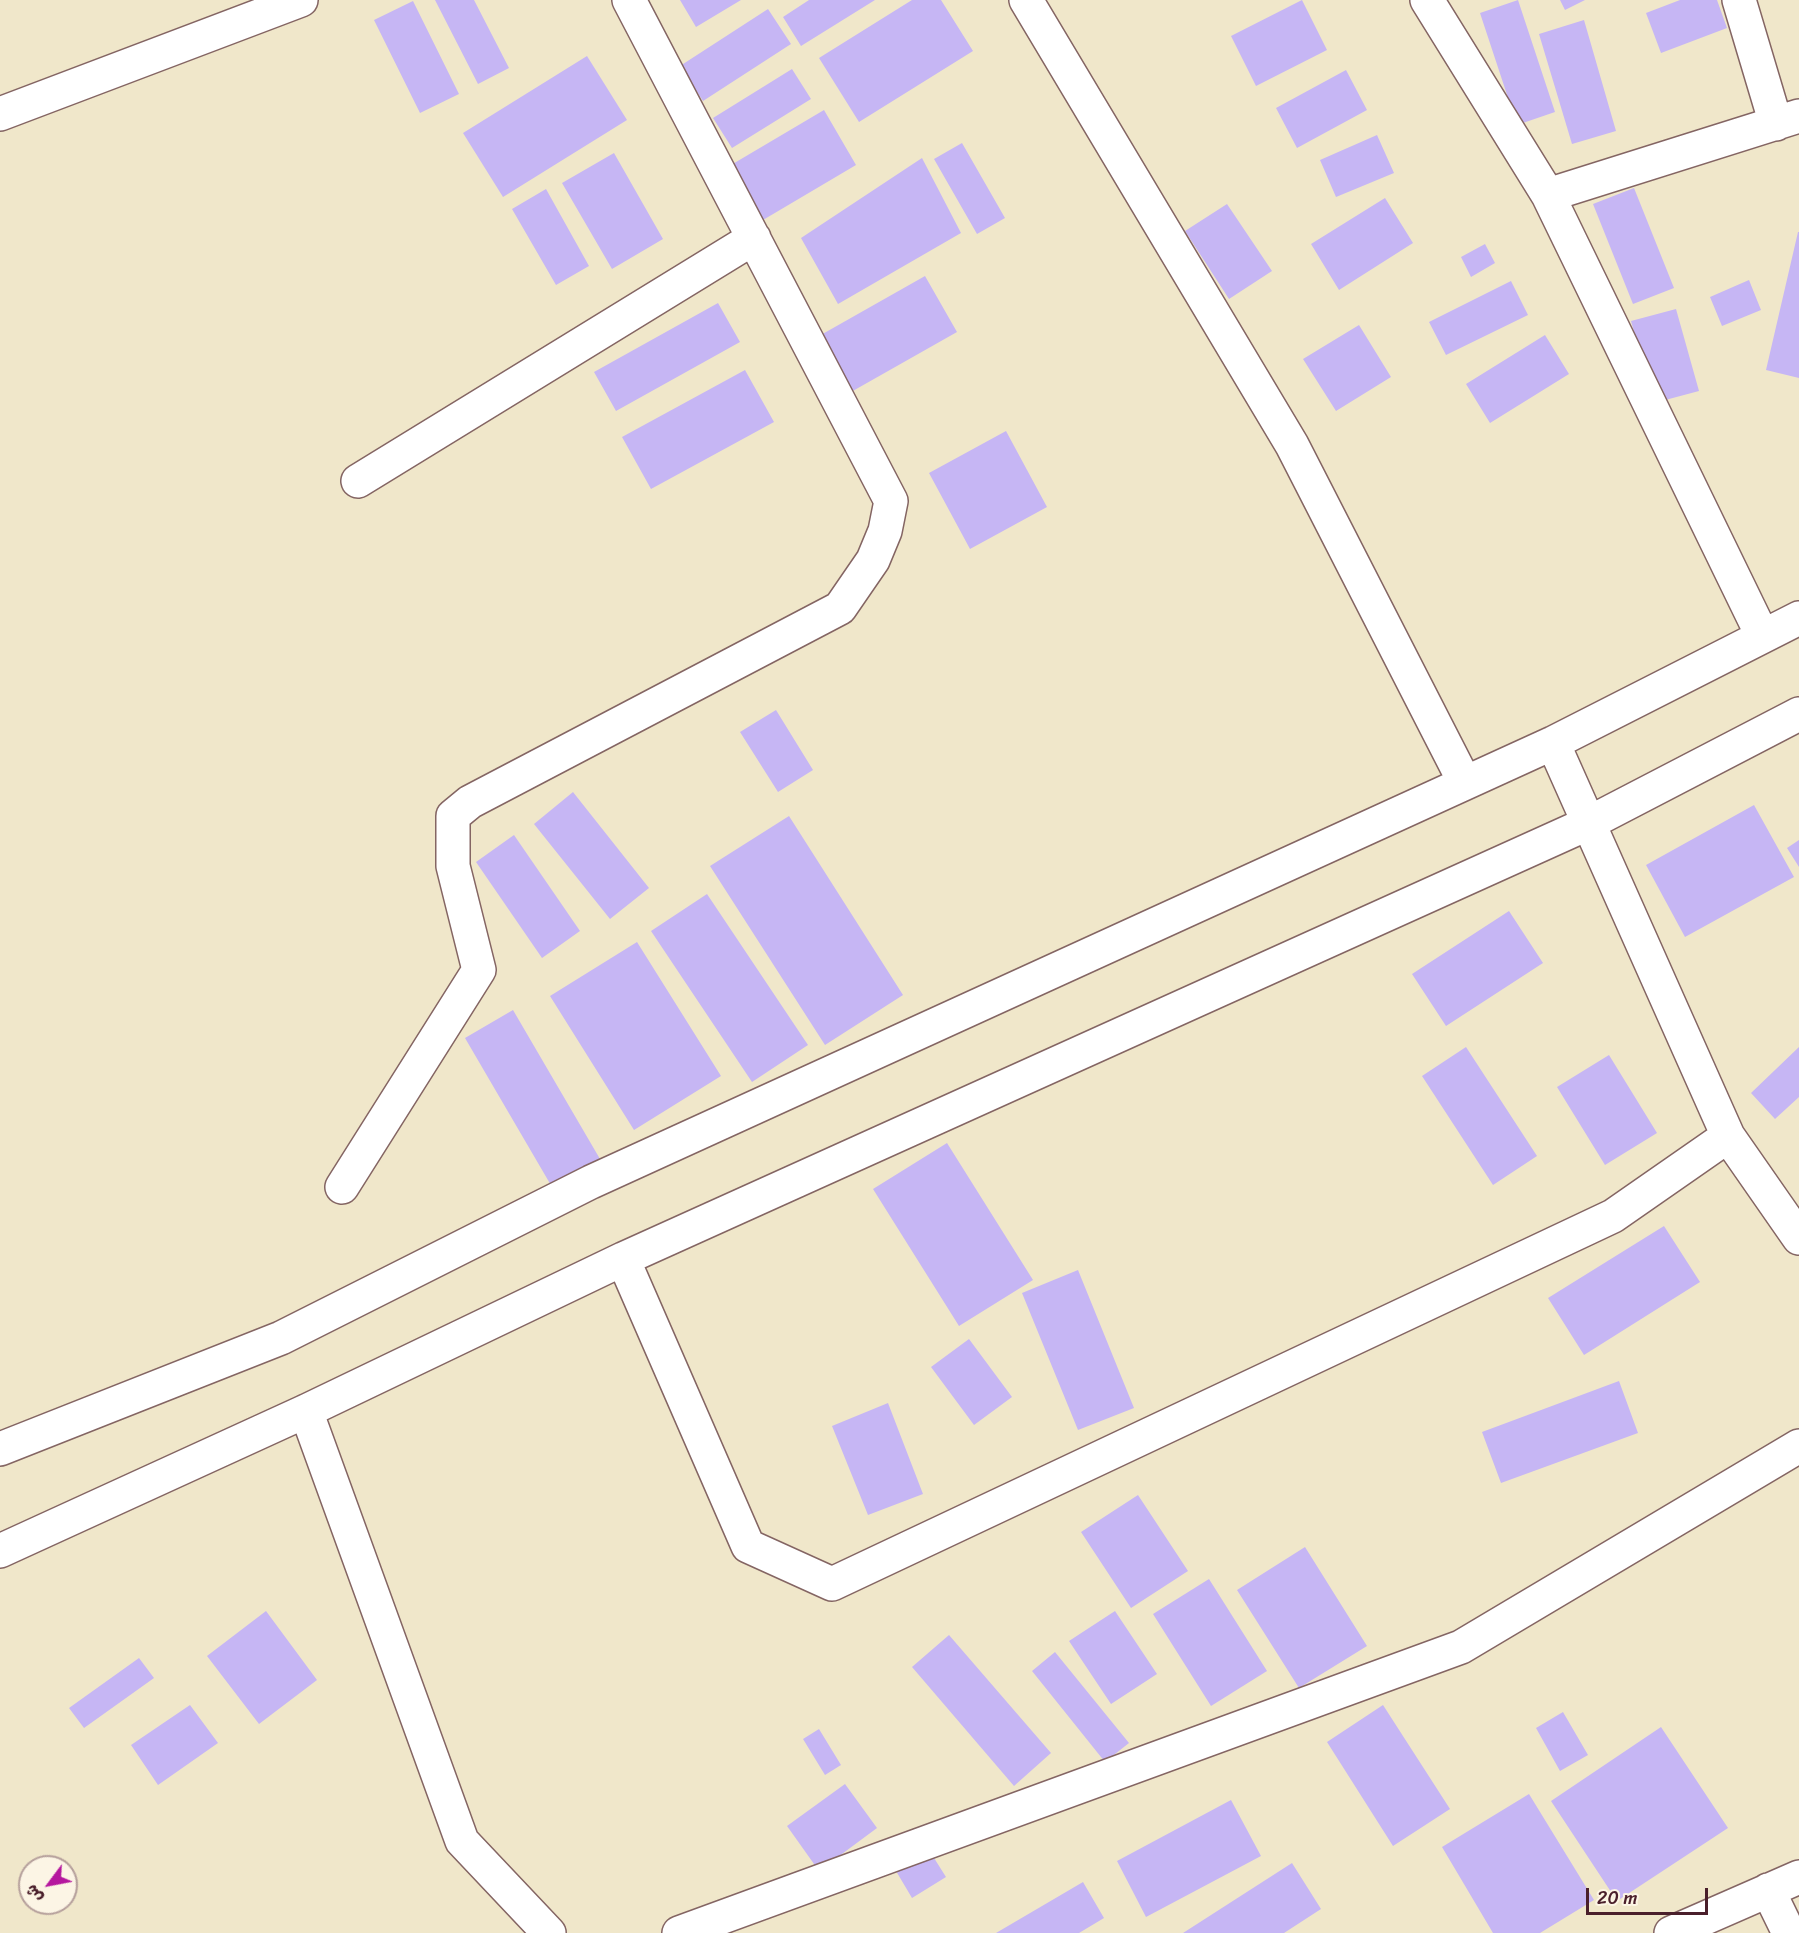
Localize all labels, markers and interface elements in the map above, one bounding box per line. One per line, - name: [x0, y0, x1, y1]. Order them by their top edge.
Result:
- north arrow: [18, 1855, 78, 1915]
- scale bar: [1589, 1876, 1710, 1914]
- text: ش: [17, 1879, 51, 1909]
- text: 20 m: [1597, 1882, 1637, 1914]

